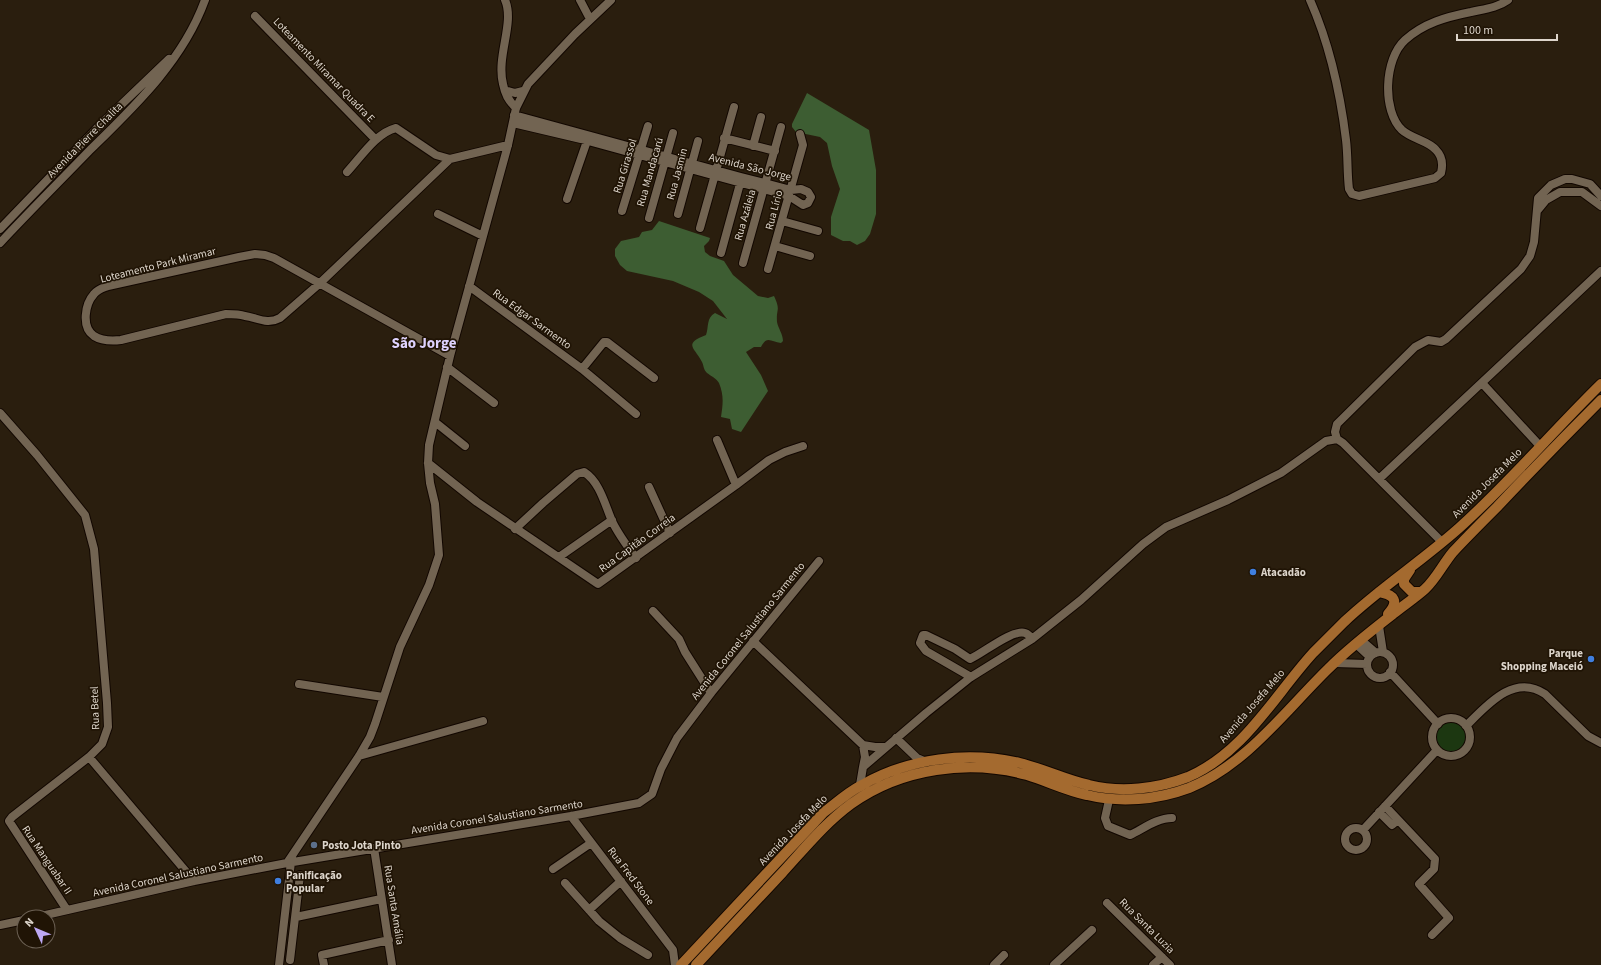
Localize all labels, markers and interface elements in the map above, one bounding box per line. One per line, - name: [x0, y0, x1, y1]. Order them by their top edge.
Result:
- street label: Loteamento Miramar Quadra E: [270, 14, 378, 126]
- scale bar: [1457, 16, 1557, 42]
- text: 100 m: [1463, 22, 1493, 39]
- street label: Avenida Pierre Chalita: [44, 99, 126, 181]
- street label: Rua Mandacarú: [633, 136, 667, 208]
- street label: Rua Girassol: [610, 137, 640, 195]
- street label: Rua Jasmin: [663, 146, 691, 202]
- street label: Avenida São Jorge: [707, 150, 793, 185]
- street label: Rua Azáleia: [731, 188, 759, 242]
- street label: Rua Lírio: [762, 188, 786, 232]
- street label: Loteamento Park Miramar: [99, 243, 218, 287]
- street label: Rua Edgar Sarmento: [490, 285, 574, 353]
- district label: São Jorge: [392, 333, 457, 354]
- street label: Avenida Josefa Melo: [1449, 445, 1525, 521]
- street label: Rua Capitão Correia: [596, 510, 678, 576]
- street label: Avenida Coronel Salustiano Sarmento: [688, 559, 808, 703]
- place label: Atacadão: [1260, 565, 1306, 580]
- marker: Atacadão: [1248, 567, 1258, 577]
- place label: Parque Shopping Maceió: [1501, 646, 1583, 674]
- marker: Parque Shopping Maceió: [1586, 654, 1596, 664]
- street label: Avenida Josefa Melo: [1216, 666, 1288, 746]
- street label: Rua Betel: [87, 686, 103, 730]
- street label: Avenida Josefa Melo: [755, 791, 831, 869]
- street label: Avenida Coronel Salustiano Sarmento: [410, 796, 584, 838]
- street label: Rua Manguabar II: [18, 823, 76, 897]
- place label: Posto Jota Pinto: [322, 838, 401, 853]
- marker: Posto Jota Pinto: [309, 840, 319, 850]
- street label: Rua Fred Stone: [604, 844, 658, 909]
- street label: Avenida Coronel Salustiano Sarmento: [92, 850, 264, 900]
- street label: Rua Santa Amália: [380, 864, 408, 946]
- place label: Panificação Popular: [286, 868, 342, 896]
- marker: Panificação Popular: [273, 876, 283, 886]
- street label: Rua Santa Luzia: [1116, 895, 1178, 957]
- north arrow: [16, 909, 56, 949]
- text: N: [21, 915, 37, 930]

